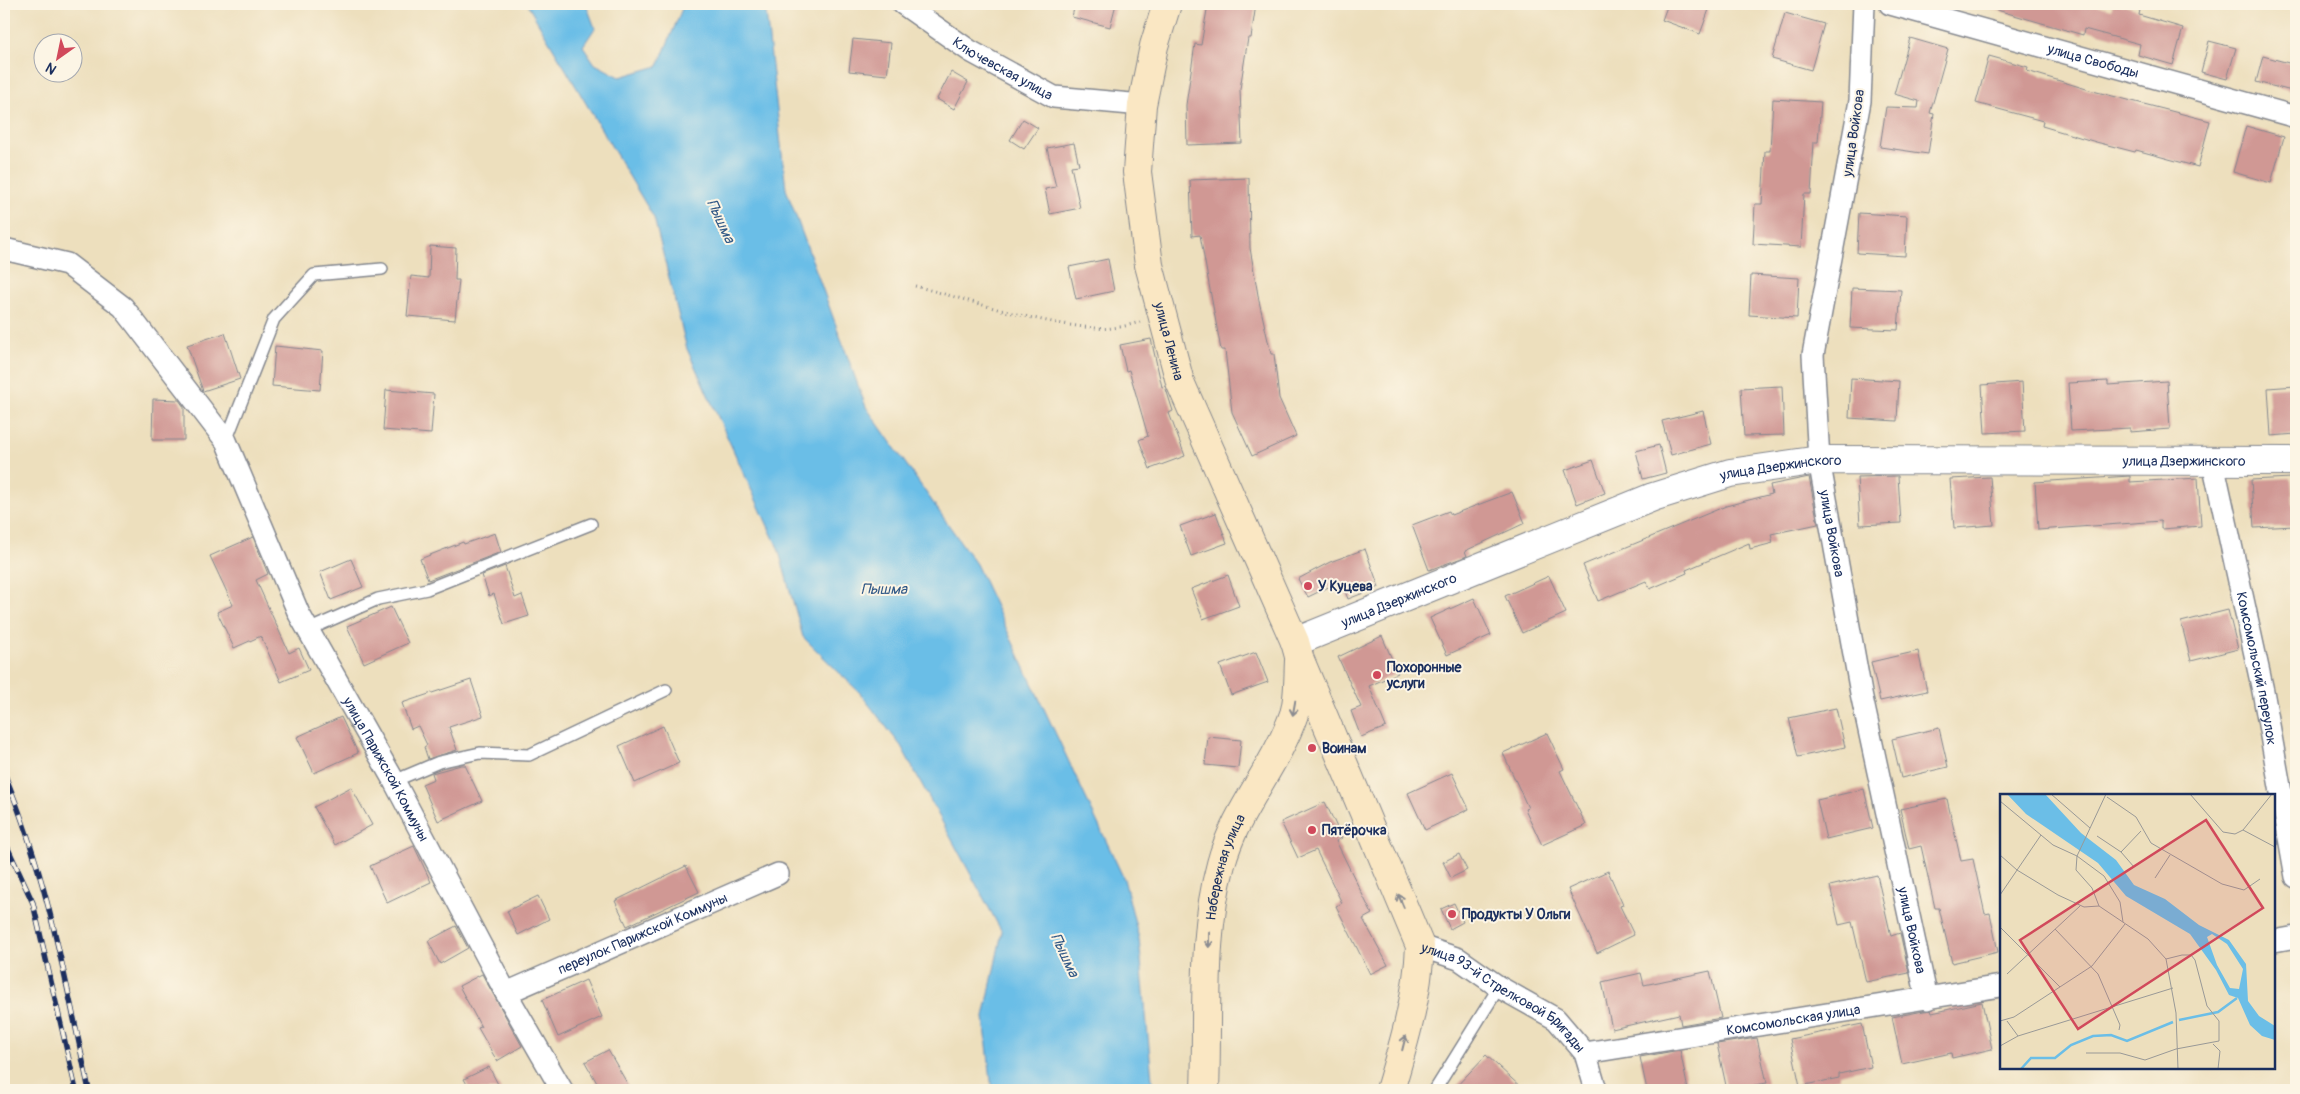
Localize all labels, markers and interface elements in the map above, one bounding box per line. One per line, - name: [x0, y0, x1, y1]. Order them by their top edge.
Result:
- north arrow: [32, 32, 82, 82]
- street label: Ключевская улица: [949, 33, 1056, 104]
- street label: улица Свободы: [2045, 40, 2141, 82]
- text: N: [43, 59, 60, 78]
- street label: улица Войкова: [1839, 88, 1868, 179]
- water label: Пышма: [702, 196, 739, 247]
- street label: улица Ленина: [1150, 300, 1187, 382]
- street label: улица Дзержинского: [1717, 452, 1842, 485]
- street label: улица Дзержинского: [2122, 453, 2246, 470]
- street label: улица Войкова: [1815, 487, 1848, 578]
- street label: улица Дзержинского: [1338, 569, 1460, 632]
- place label: У Куцева: [1318, 578, 1373, 595]
- water label: Пышма: [861, 580, 908, 599]
- marker: У Куцева: [1302, 580, 1314, 592]
- street label: Комсомольский переулок: [2233, 590, 2280, 746]
- place label: Похоронные услуги: [1386, 659, 1463, 692]
- marker: Похоронные услуги: [1371, 669, 1383, 681]
- street label: улица Парижской Коммуны: [338, 693, 432, 844]
- one-way arrow: [1288, 699, 1298, 715]
- place label: Воинам: [1322, 740, 1366, 757]
- marker: Воинам: [1306, 742, 1318, 754]
- inset map: [2000, 794, 2275, 1069]
- street label: Набережная улица: [1202, 811, 1249, 921]
- place label: Пятёрочка: [1322, 822, 1387, 839]
- marker: Пятёрочка: [1306, 824, 1318, 836]
- street label: улица Войкова: [1894, 884, 1929, 975]
- street label: переулок Парижской Коммуны: [555, 889, 730, 978]
- one-way arrow: [1396, 894, 1406, 909]
- place label: Продукты У Ольги: [1462, 906, 1571, 923]
- marker: Продукты У Ольги: [1446, 908, 1458, 920]
- water label: Пышма: [1046, 930, 1083, 981]
- one-way arrow: [1204, 932, 1214, 948]
- street label: улица 93-й Стрелковой Бригады: [1418, 939, 1589, 1056]
- street label: Комсомольская улица: [1725, 1001, 1862, 1039]
- one-way arrow: [1400, 1036, 1409, 1052]

